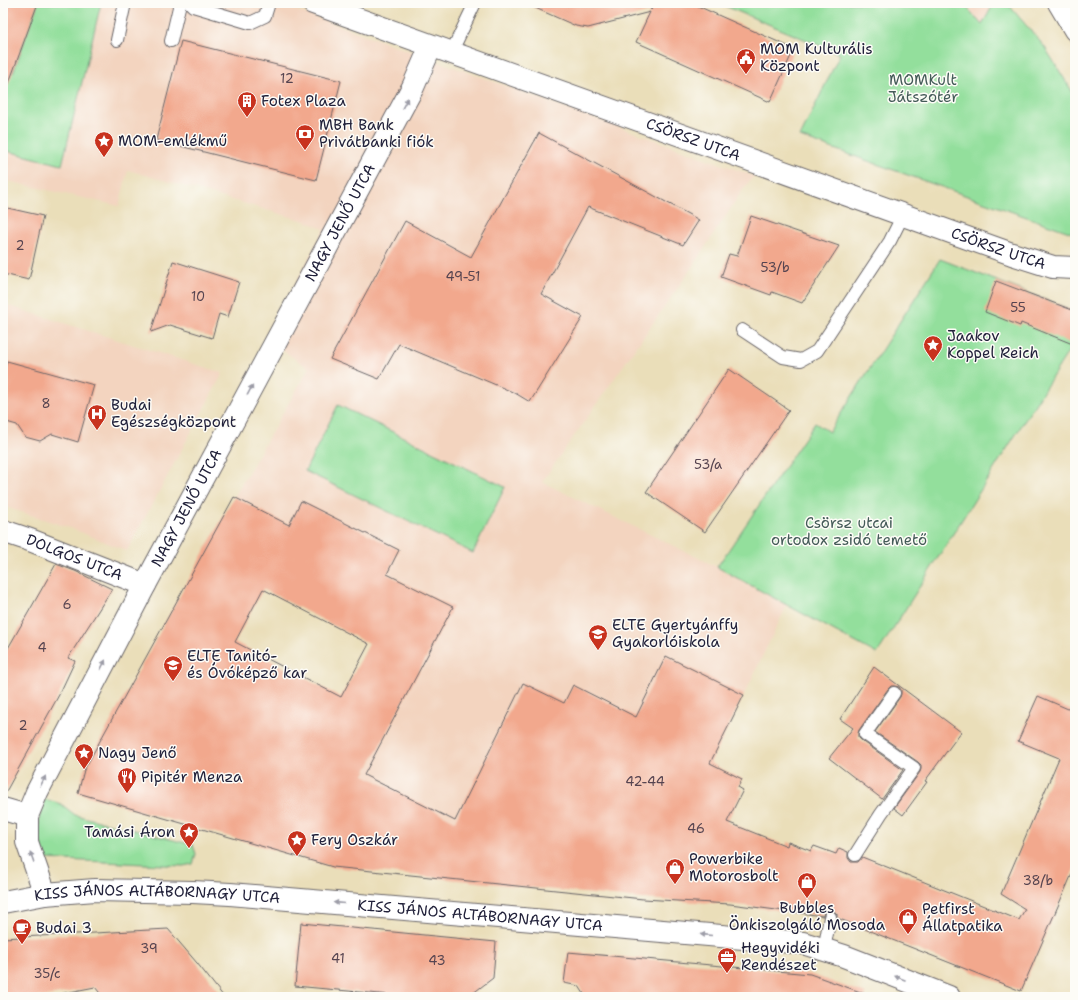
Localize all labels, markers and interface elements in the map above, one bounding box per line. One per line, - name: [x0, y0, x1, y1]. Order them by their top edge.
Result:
- place label: MOM Kulturális Központ: [760, 39, 873, 76]
- public building icon: MOM Kulturális Központ: [735, 47, 757, 75]
- house number: 12: [280, 70, 294, 87]
- park label: MOMKult Játszótér: [888, 70, 958, 107]
- building icon: Fotex Plaza: [236, 90, 258, 118]
- place label: Fotex Plaza: [261, 91, 346, 111]
- one-way arrow: [401, 97, 408, 109]
- street label: CSÖRSZ UTCA: [643, 113, 743, 166]
- place label: MBH Bank Privátbanki fiók: [319, 115, 434, 152]
- bank icon: MBH Bank Privátbanki fiók: [294, 123, 316, 151]
- place icon: MOM-emlékmű: [93, 130, 115, 158]
- place label: MOM-emlékmű: [118, 131, 227, 151]
- street label: NAGY JENŐ UTCA: [300, 160, 380, 285]
- street label: CSÖRSZ UTCA: [948, 223, 1048, 274]
- house number: 2: [15, 237, 25, 254]
- house number: 53/b: [760, 259, 790, 276]
- house number: 49-51: [446, 268, 480, 285]
- house number: 10: [191, 288, 205, 305]
- house number: 55: [1010, 299, 1026, 316]
- place label: Jaakov Koppel Reich: [947, 326, 1039, 363]
- place icon: Jaakov Koppel Reich: [922, 334, 944, 362]
- one-way arrow: [247, 384, 253, 396]
- house number: 8: [41, 395, 51, 412]
- place label: Budai Egészségközpont: [111, 395, 236, 432]
- hospital icon: Budai Egészségközpont: [86, 403, 108, 431]
- street label: NAGY JENŐ UTCA: [147, 446, 226, 570]
- house number: 53/a: [694, 456, 722, 473]
- park label: Csörsz utcai ortodox zsidó temető: [771, 513, 927, 550]
- street label: DOLGOS UTCA: [23, 529, 126, 585]
- house number: 6: [62, 596, 72, 613]
- place label: ELTE Gyertyánffy Gyakorlóiskola: [612, 615, 738, 652]
- school or university icon: ELTE Gyertyánffy Gyakorlóiskola: [587, 623, 609, 651]
- house number: 4: [37, 639, 47, 656]
- place label: ELTE Tanitó- és Óvóképző kar: [187, 646, 307, 683]
- school or university icon: ELTE Tanitó- és Óvóképző kar: [162, 654, 184, 682]
- one-way arrow: [100, 660, 107, 671]
- house number: 2: [18, 717, 28, 734]
- place icon: Nagy Jenő: [73, 742, 95, 770]
- place label: Nagy Jenő: [98, 743, 177, 763]
- restaurant icon: Pipitér Menza: [116, 766, 138, 794]
- place label: Pipitér Menza: [141, 767, 243, 787]
- house number: 42-44: [625, 773, 665, 790]
- one-way arrow: [40, 775, 47, 786]
- house number: 46: [687, 820, 705, 837]
- place label: Tamási Áron: [84, 821, 175, 842]
- place icon: Tamási Áron: [178, 821, 200, 849]
- place icon: Fery Oszkár: [286, 829, 308, 857]
- place label: Fery Oszkár: [311, 830, 398, 850]
- place label: Powerbike Motorosbolt: [689, 849, 778, 886]
- one-way arrow: [29, 850, 35, 862]
- shop icon: Powerbike Motorosbolt: [664, 857, 686, 885]
- shop icon: Bubbles Önkiszolgáló Mosoda: [796, 871, 818, 899]
- house number: 38/b: [1023, 872, 1053, 889]
- street label: KISS JÁNOS ALTÁBORNAGY UTCA: [32, 879, 281, 908]
- street label: KISS JÁNOS ALTÁBORNAGY UTCA: [357, 895, 604, 936]
- place label: Bubbles Önkiszolgáló Mosoda: [729, 898, 886, 935]
- place label: Petfirst Állatpatika: [922, 899, 1003, 936]
- one-way arrow: [333, 900, 345, 907]
- shop icon: Petfirst Állatpatika: [897, 907, 919, 935]
- cafe icon: Budai 3: [11, 917, 33, 945]
- place label: Budai 3: [36, 918, 92, 938]
- one-way arrow: [700, 931, 712, 938]
- place label: Hegyvidéki Rendészet: [741, 938, 820, 975]
- house number: 39: [140, 940, 158, 957]
- office icon: Hegyvidéki Rendészet: [716, 946, 738, 974]
- house number: 41: [331, 950, 345, 967]
- house number: 43: [428, 952, 446, 969]
- house number: 35/c: [33, 965, 61, 982]
- one-way arrow: [893, 974, 905, 980]

